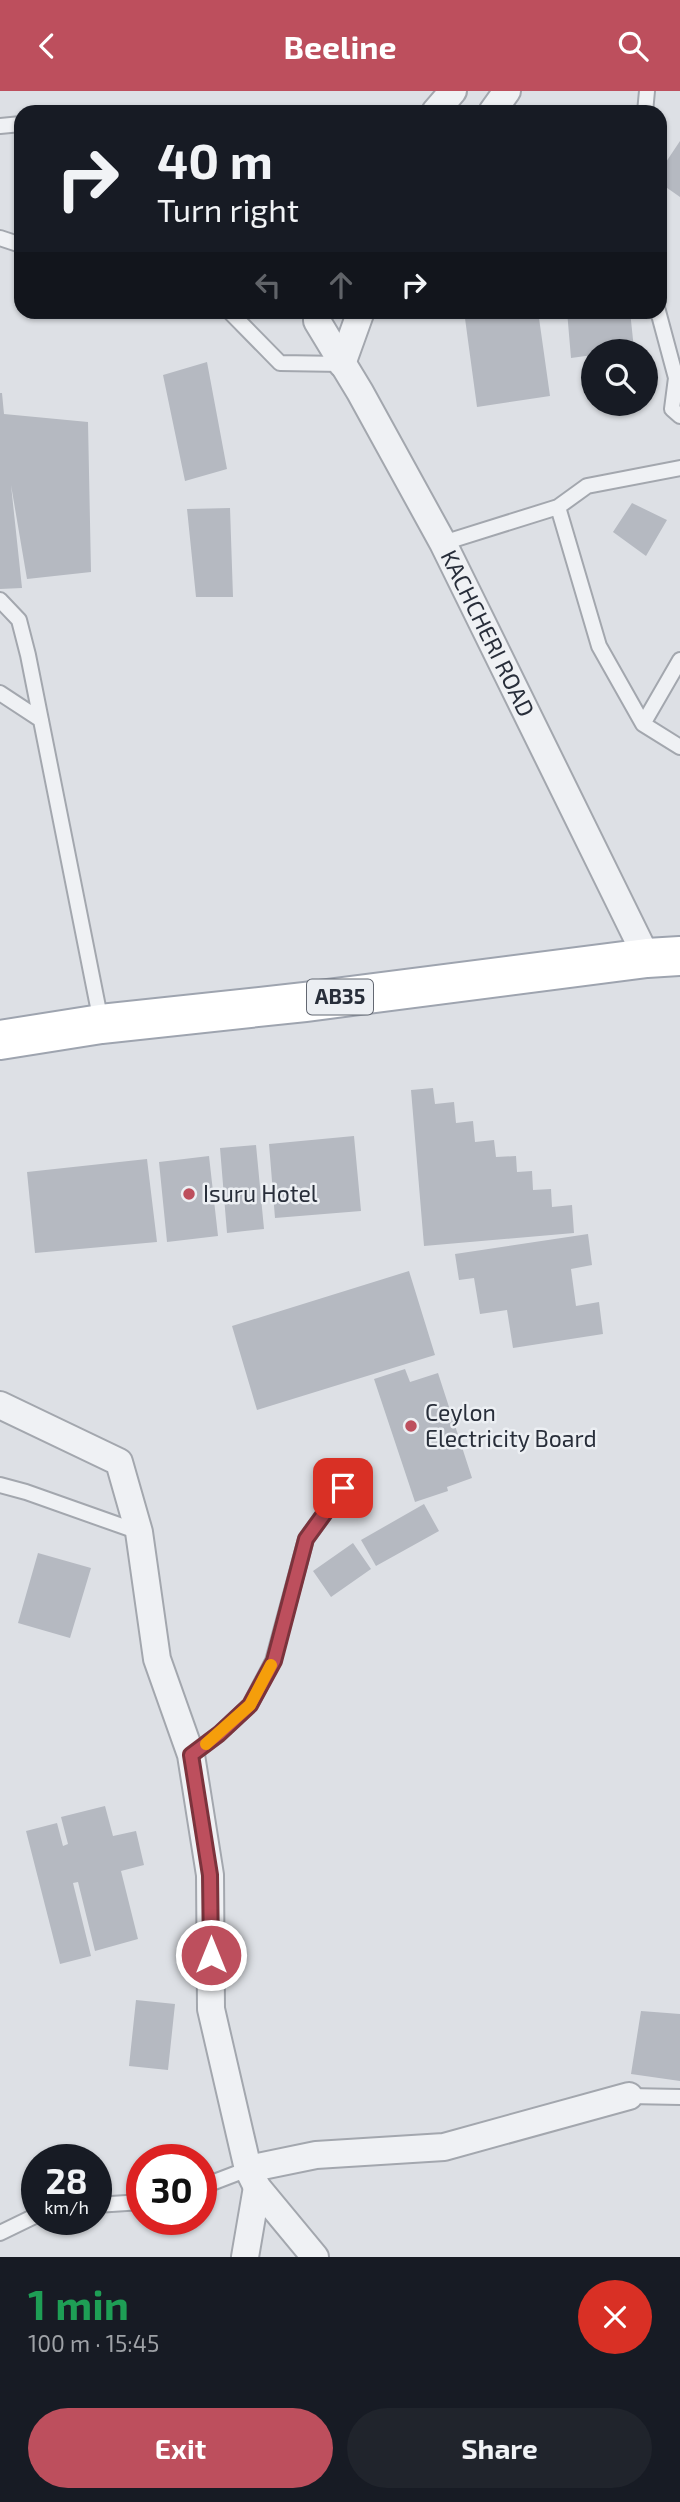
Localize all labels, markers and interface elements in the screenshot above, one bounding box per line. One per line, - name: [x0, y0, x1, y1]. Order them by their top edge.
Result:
- icon: back: [28, 27, 66, 65]
- text: Beeline: [283, 27, 397, 65]
- icon: search: [614, 27, 652, 65]
- text: 40 m: [157, 130, 273, 189]
- icon: right: [42, 133, 133, 224]
- text: Turn right: [157, 190, 299, 228]
- icon: left: [249, 266, 287, 304]
- icon: ahead: [322, 266, 360, 304]
- icon: right: [395, 266, 433, 304]
- map controls: [581, 339, 658, 416]
- button: search: [581, 339, 658, 416]
- street label: KACHCHERI ROAD: [436, 545, 541, 721]
- road number: AB35: [307, 979, 373, 1014]
- place label: Isuru Hotel: [203, 1179, 318, 1207]
- marker: Isuru Hotel: [181, 1186, 197, 1202]
- place label: Ceylon Electricity Board: [425, 1398, 597, 1452]
- marker: Ceylon Electricity Board: [403, 1418, 419, 1434]
- pin: [313, 1458, 373, 1518]
- icon: arrive: [324, 1469, 362, 1507]
- position arrow: [174, 1918, 248, 1992]
- speed limit sign: 30: [126, 2144, 217, 2235]
- text: 28: [45, 2159, 88, 2201]
- text: km/h: [44, 2196, 89, 2218]
- text: 1 min: [28, 2278, 129, 2328]
- button: close: [578, 2280, 652, 2354]
- text: 100 m · 15:45: [28, 2329, 159, 2357]
- button: Exit: [28, 2408, 333, 2488]
- button: Share: [347, 2408, 652, 2488]

